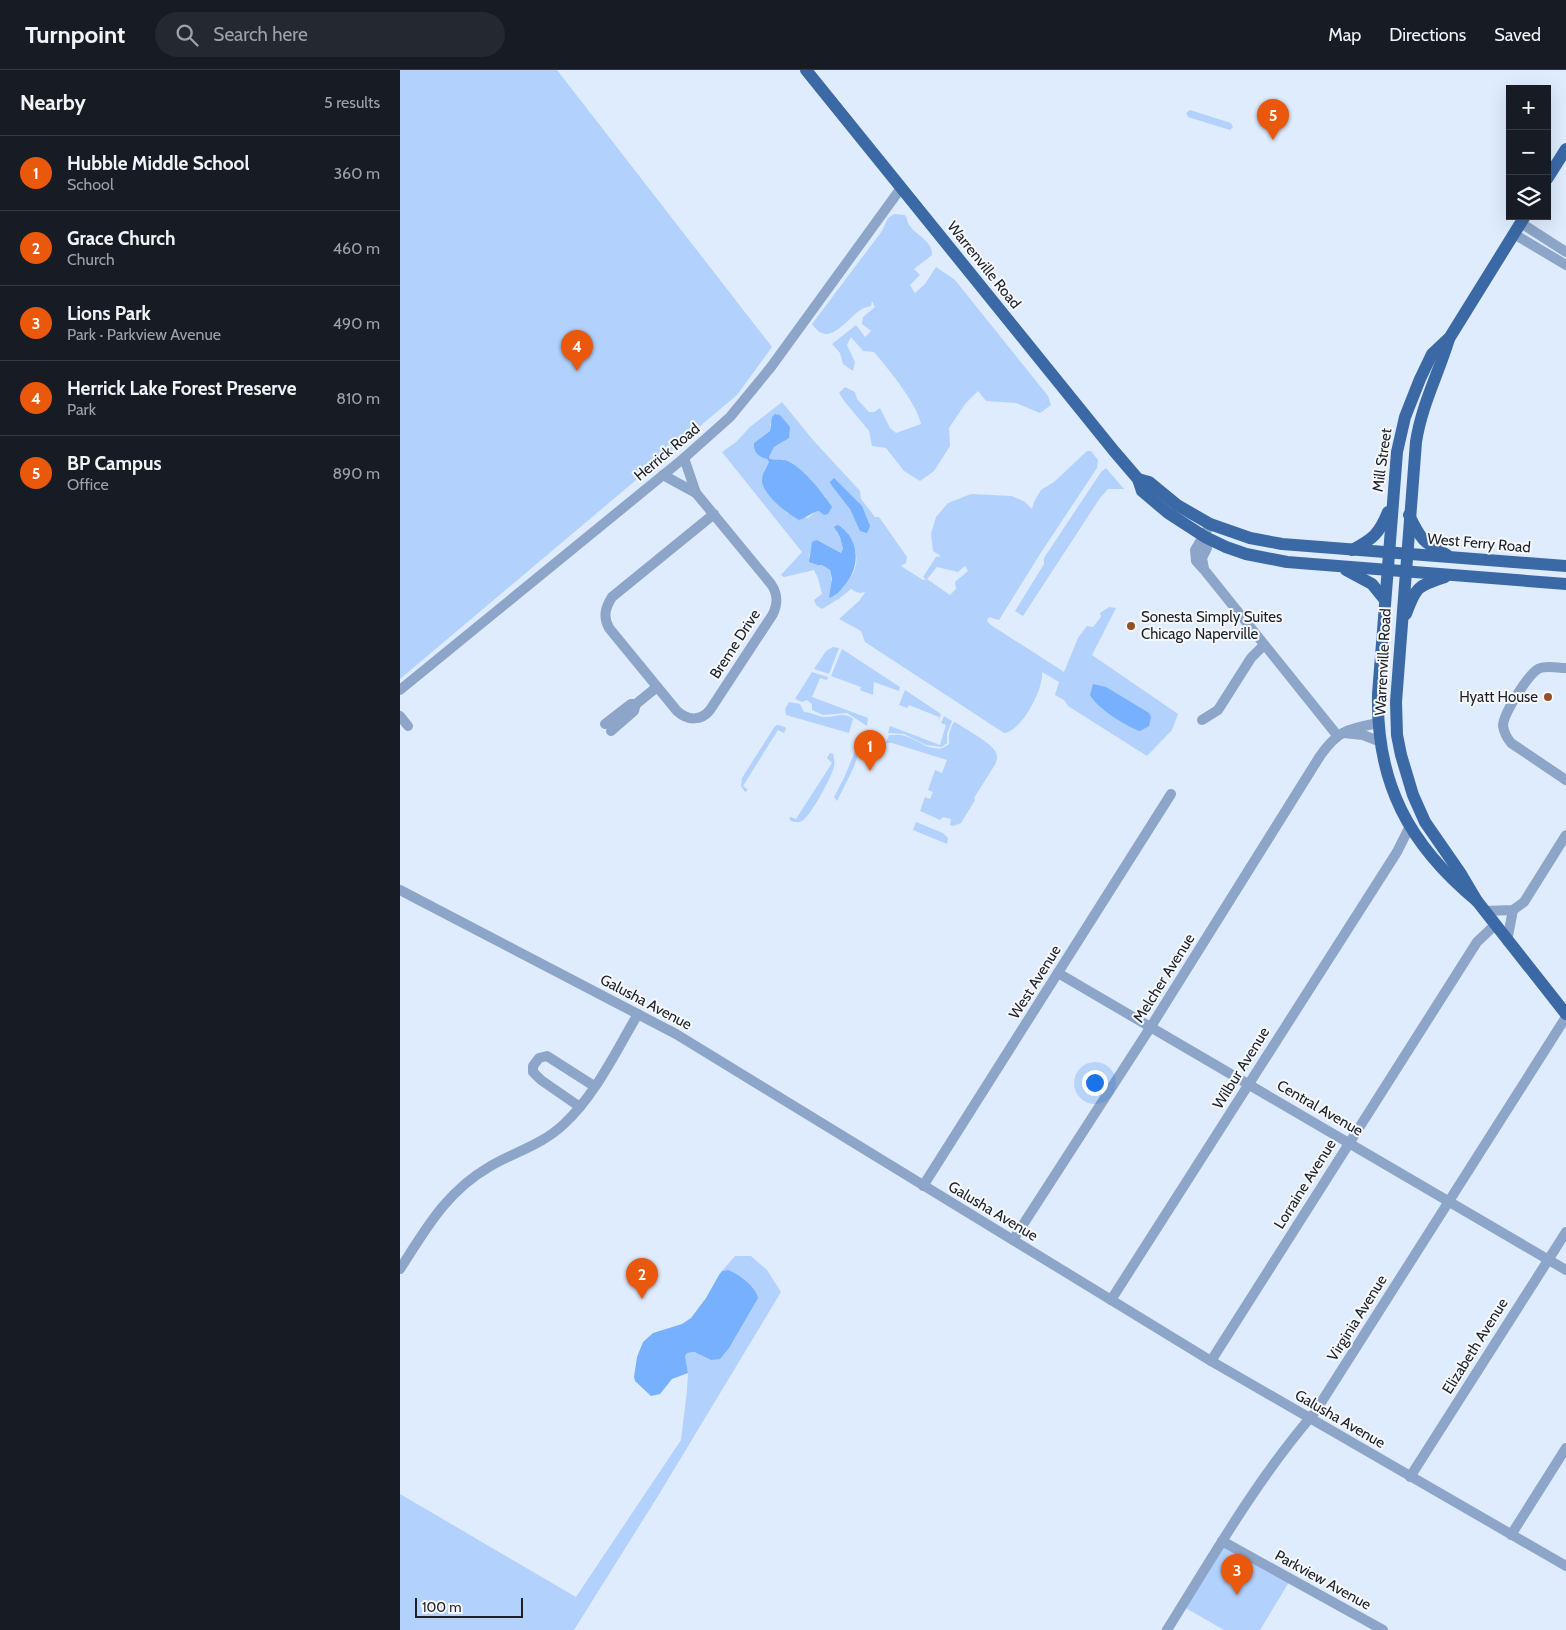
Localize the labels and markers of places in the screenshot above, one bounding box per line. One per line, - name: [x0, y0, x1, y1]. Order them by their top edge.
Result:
- pin: 5: [1257, 99, 1289, 140]
- pin: 4: [561, 330, 593, 371]
- place label: Sonesta Simply Suites Chicago Naperville: [1141, 608, 1282, 643]
- marker: Sonesta Simply Suites Chicago Naperville: [1125, 620, 1137, 632]
- place label: Hyatt House: [1459, 688, 1538, 706]
- marker: Hyatt House: [1542, 691, 1554, 703]
- pin: 1: [854, 730, 886, 771]
- pin: 2: [626, 1258, 658, 1299]
- pin: 3: [1221, 1554, 1253, 1595]

